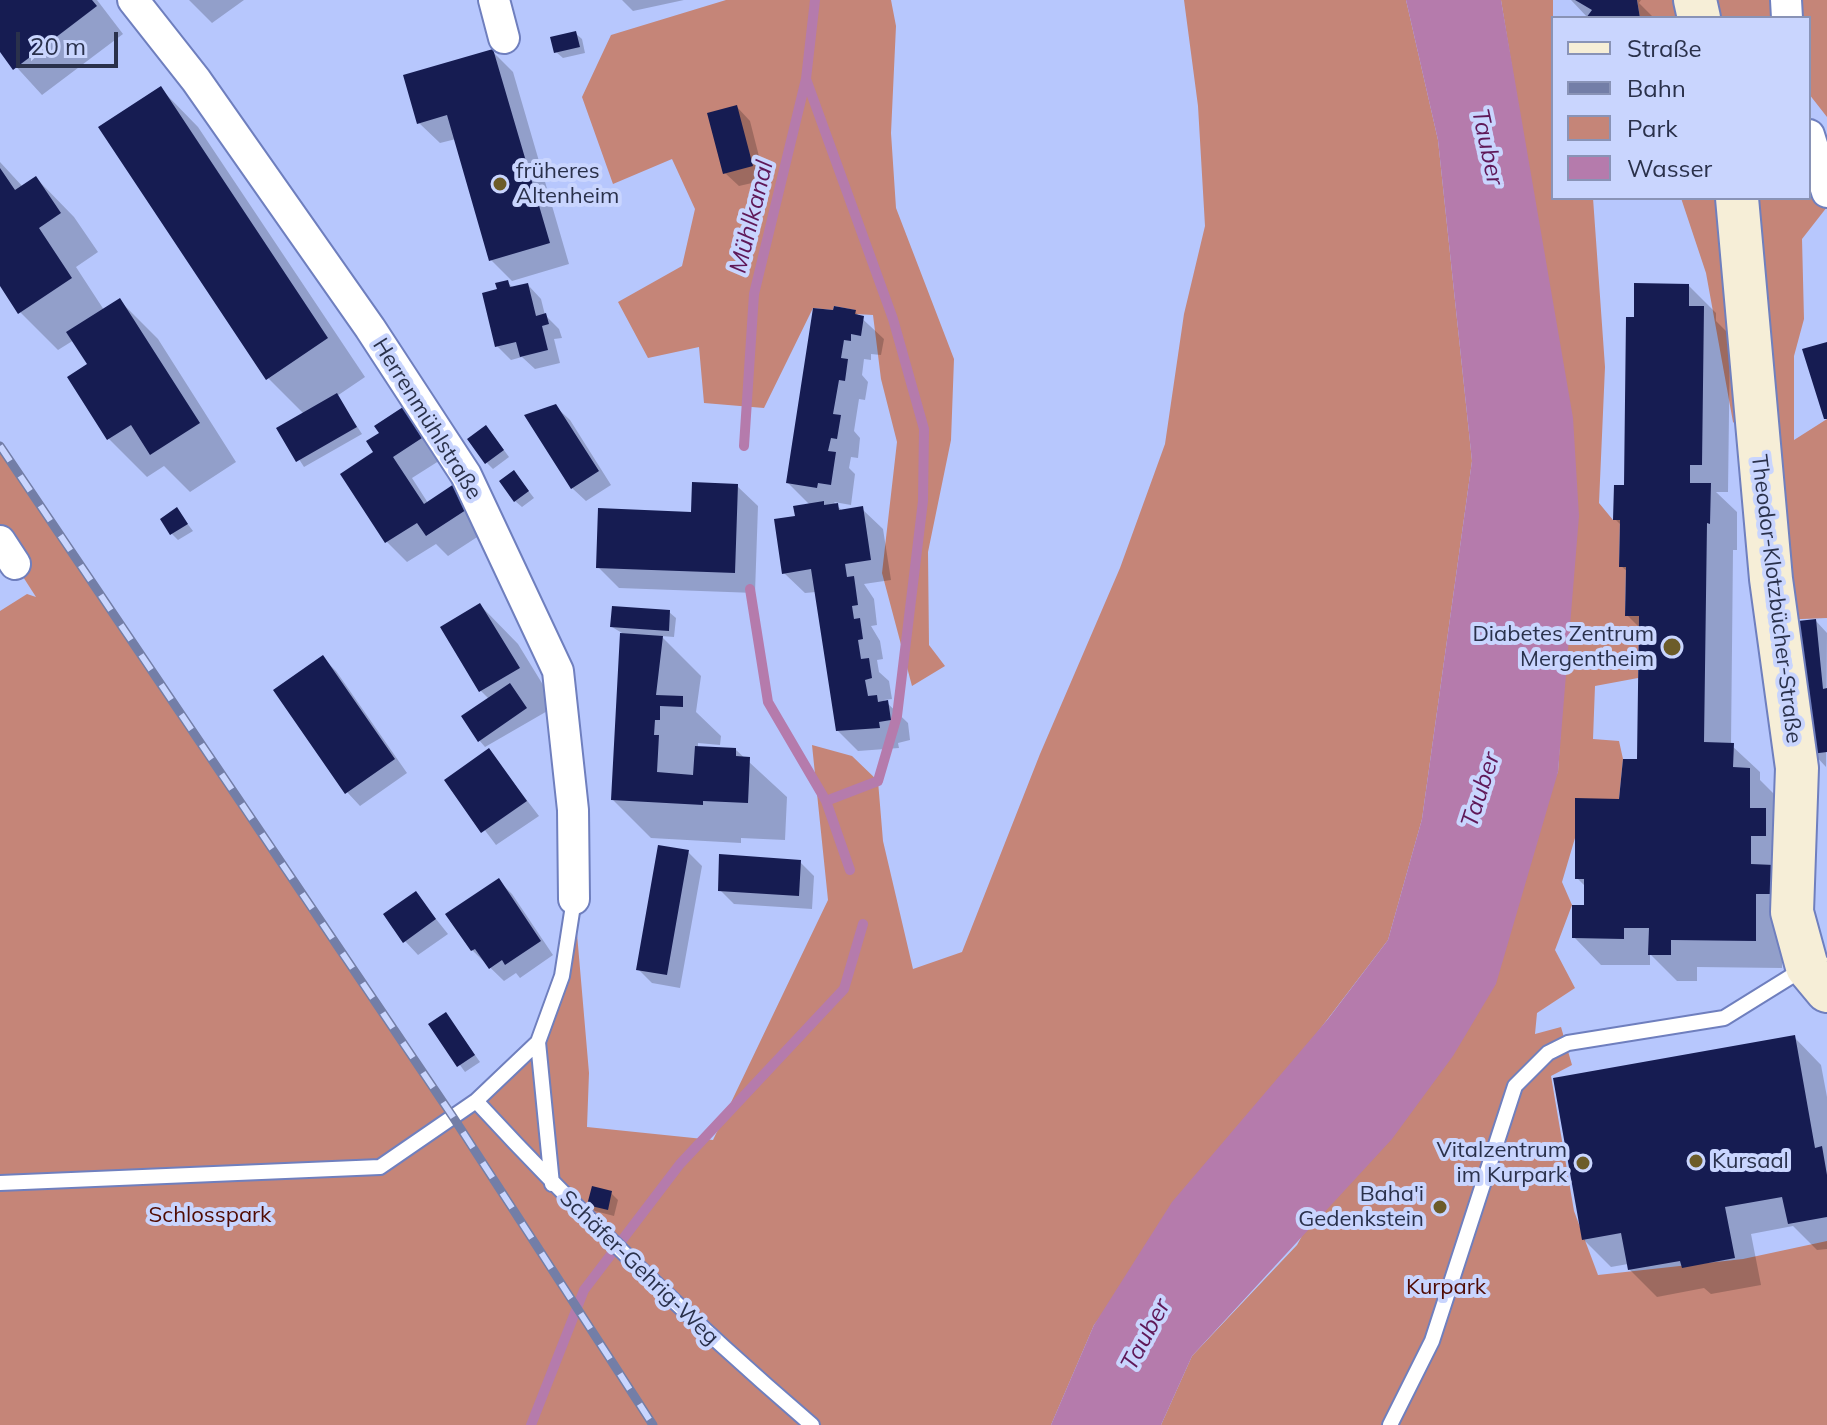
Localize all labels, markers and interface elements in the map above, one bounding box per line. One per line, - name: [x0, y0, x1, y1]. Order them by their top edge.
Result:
- scale bar: [20, 16, 122, 66]
- legend: [1551, 16, 1811, 200]
- text: 20 m: [30, 31, 86, 61]
- text: Straße: [1627, 33, 1702, 63]
- text: Bahn: [1627, 73, 1686, 103]
- water label: Tauber: [1465, 106, 1509, 188]
- text: Park: [1627, 113, 1678, 143]
- text: Wasser: [1627, 153, 1712, 183]
- place label: früheres Altenheim: [516, 158, 619, 210]
- water label: Mühlkanal: [724, 158, 780, 276]
- marker: früheres Altenheim: [491, 175, 509, 193]
- street label: Herrenmühlstraße: [367, 334, 487, 504]
- street label: Theodor-Klotzbücher-Straße: [1745, 453, 1807, 745]
- place label: Diabetes Zentrum Mergentheim: [1472, 621, 1654, 672]
- marker: Diabetes Zentrum Mergentheim: [1661, 636, 1683, 658]
- water label: Tauber: [1455, 749, 1507, 831]
- place label: Vitalzentrum im Kurpark: [1437, 1137, 1567, 1188]
- place label: Kursaal: [1712, 1148, 1789, 1174]
- marker: Kursaal: [1687, 1152, 1705, 1170]
- marker: Vitalzentrum im Kurpark: [1574, 1154, 1592, 1172]
- place label: Baha'i Gedenkstein: [1298, 1181, 1424, 1232]
- street label: Schäfer-Gehrig-Weg: [554, 1185, 724, 1351]
- marker: Baha'i Gedenkstein: [1431, 1198, 1449, 1216]
- park label: Schlosspark: [149, 1202, 271, 1228]
- park label: Kurpark: [1406, 1274, 1486, 1300]
- water label: Tauber: [1115, 1294, 1177, 1376]

